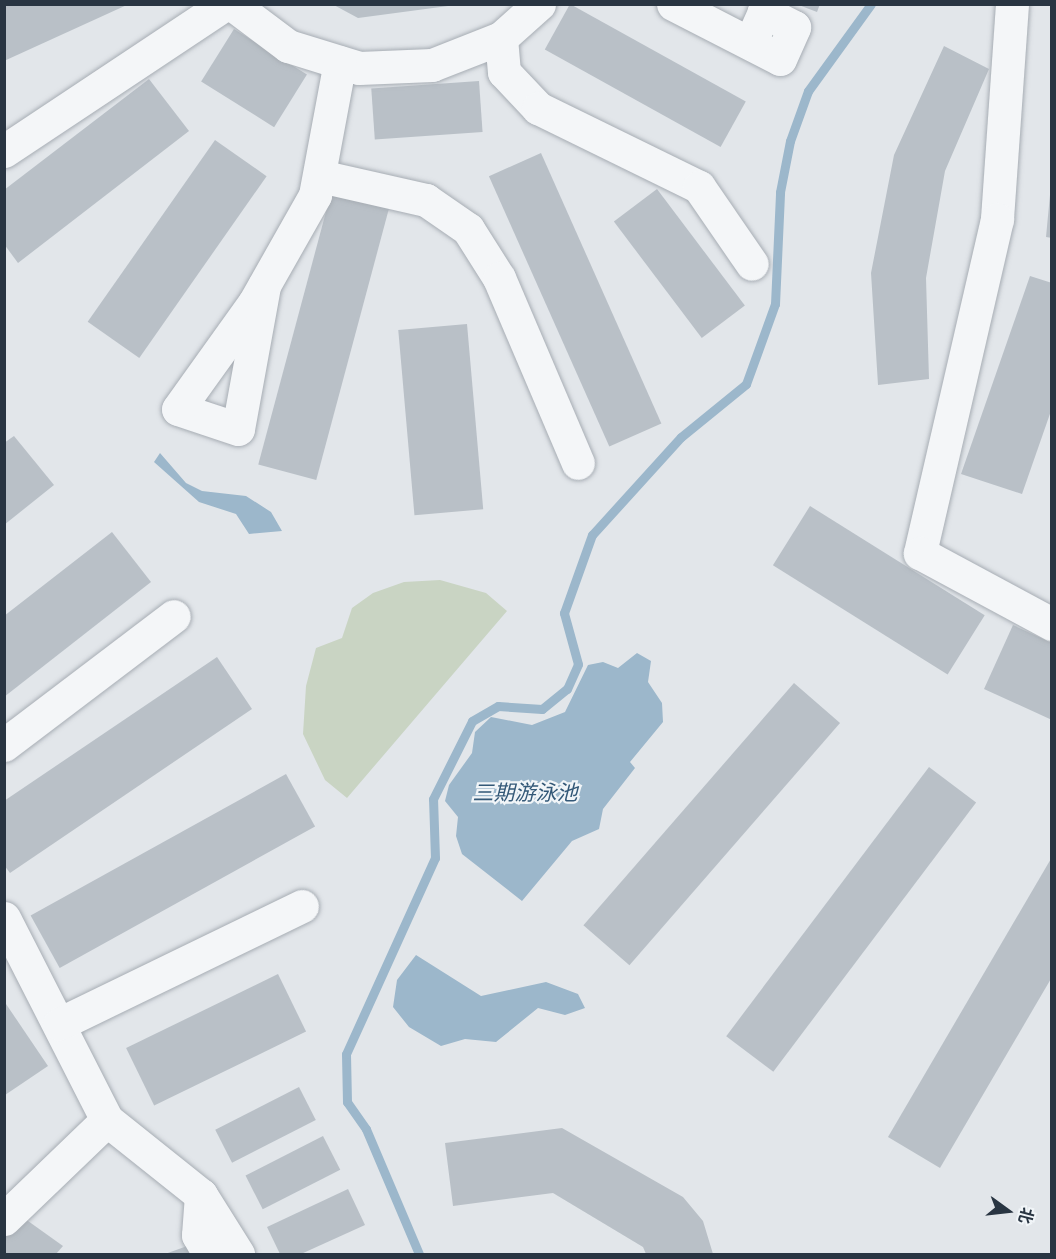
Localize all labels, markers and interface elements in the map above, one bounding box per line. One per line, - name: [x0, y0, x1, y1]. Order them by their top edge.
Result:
- water label: 三期游泳池: [473, 780, 577, 806]
- north arrow: [978, 1181, 1038, 1241]
- text: 北: [1015, 1206, 1037, 1226]

